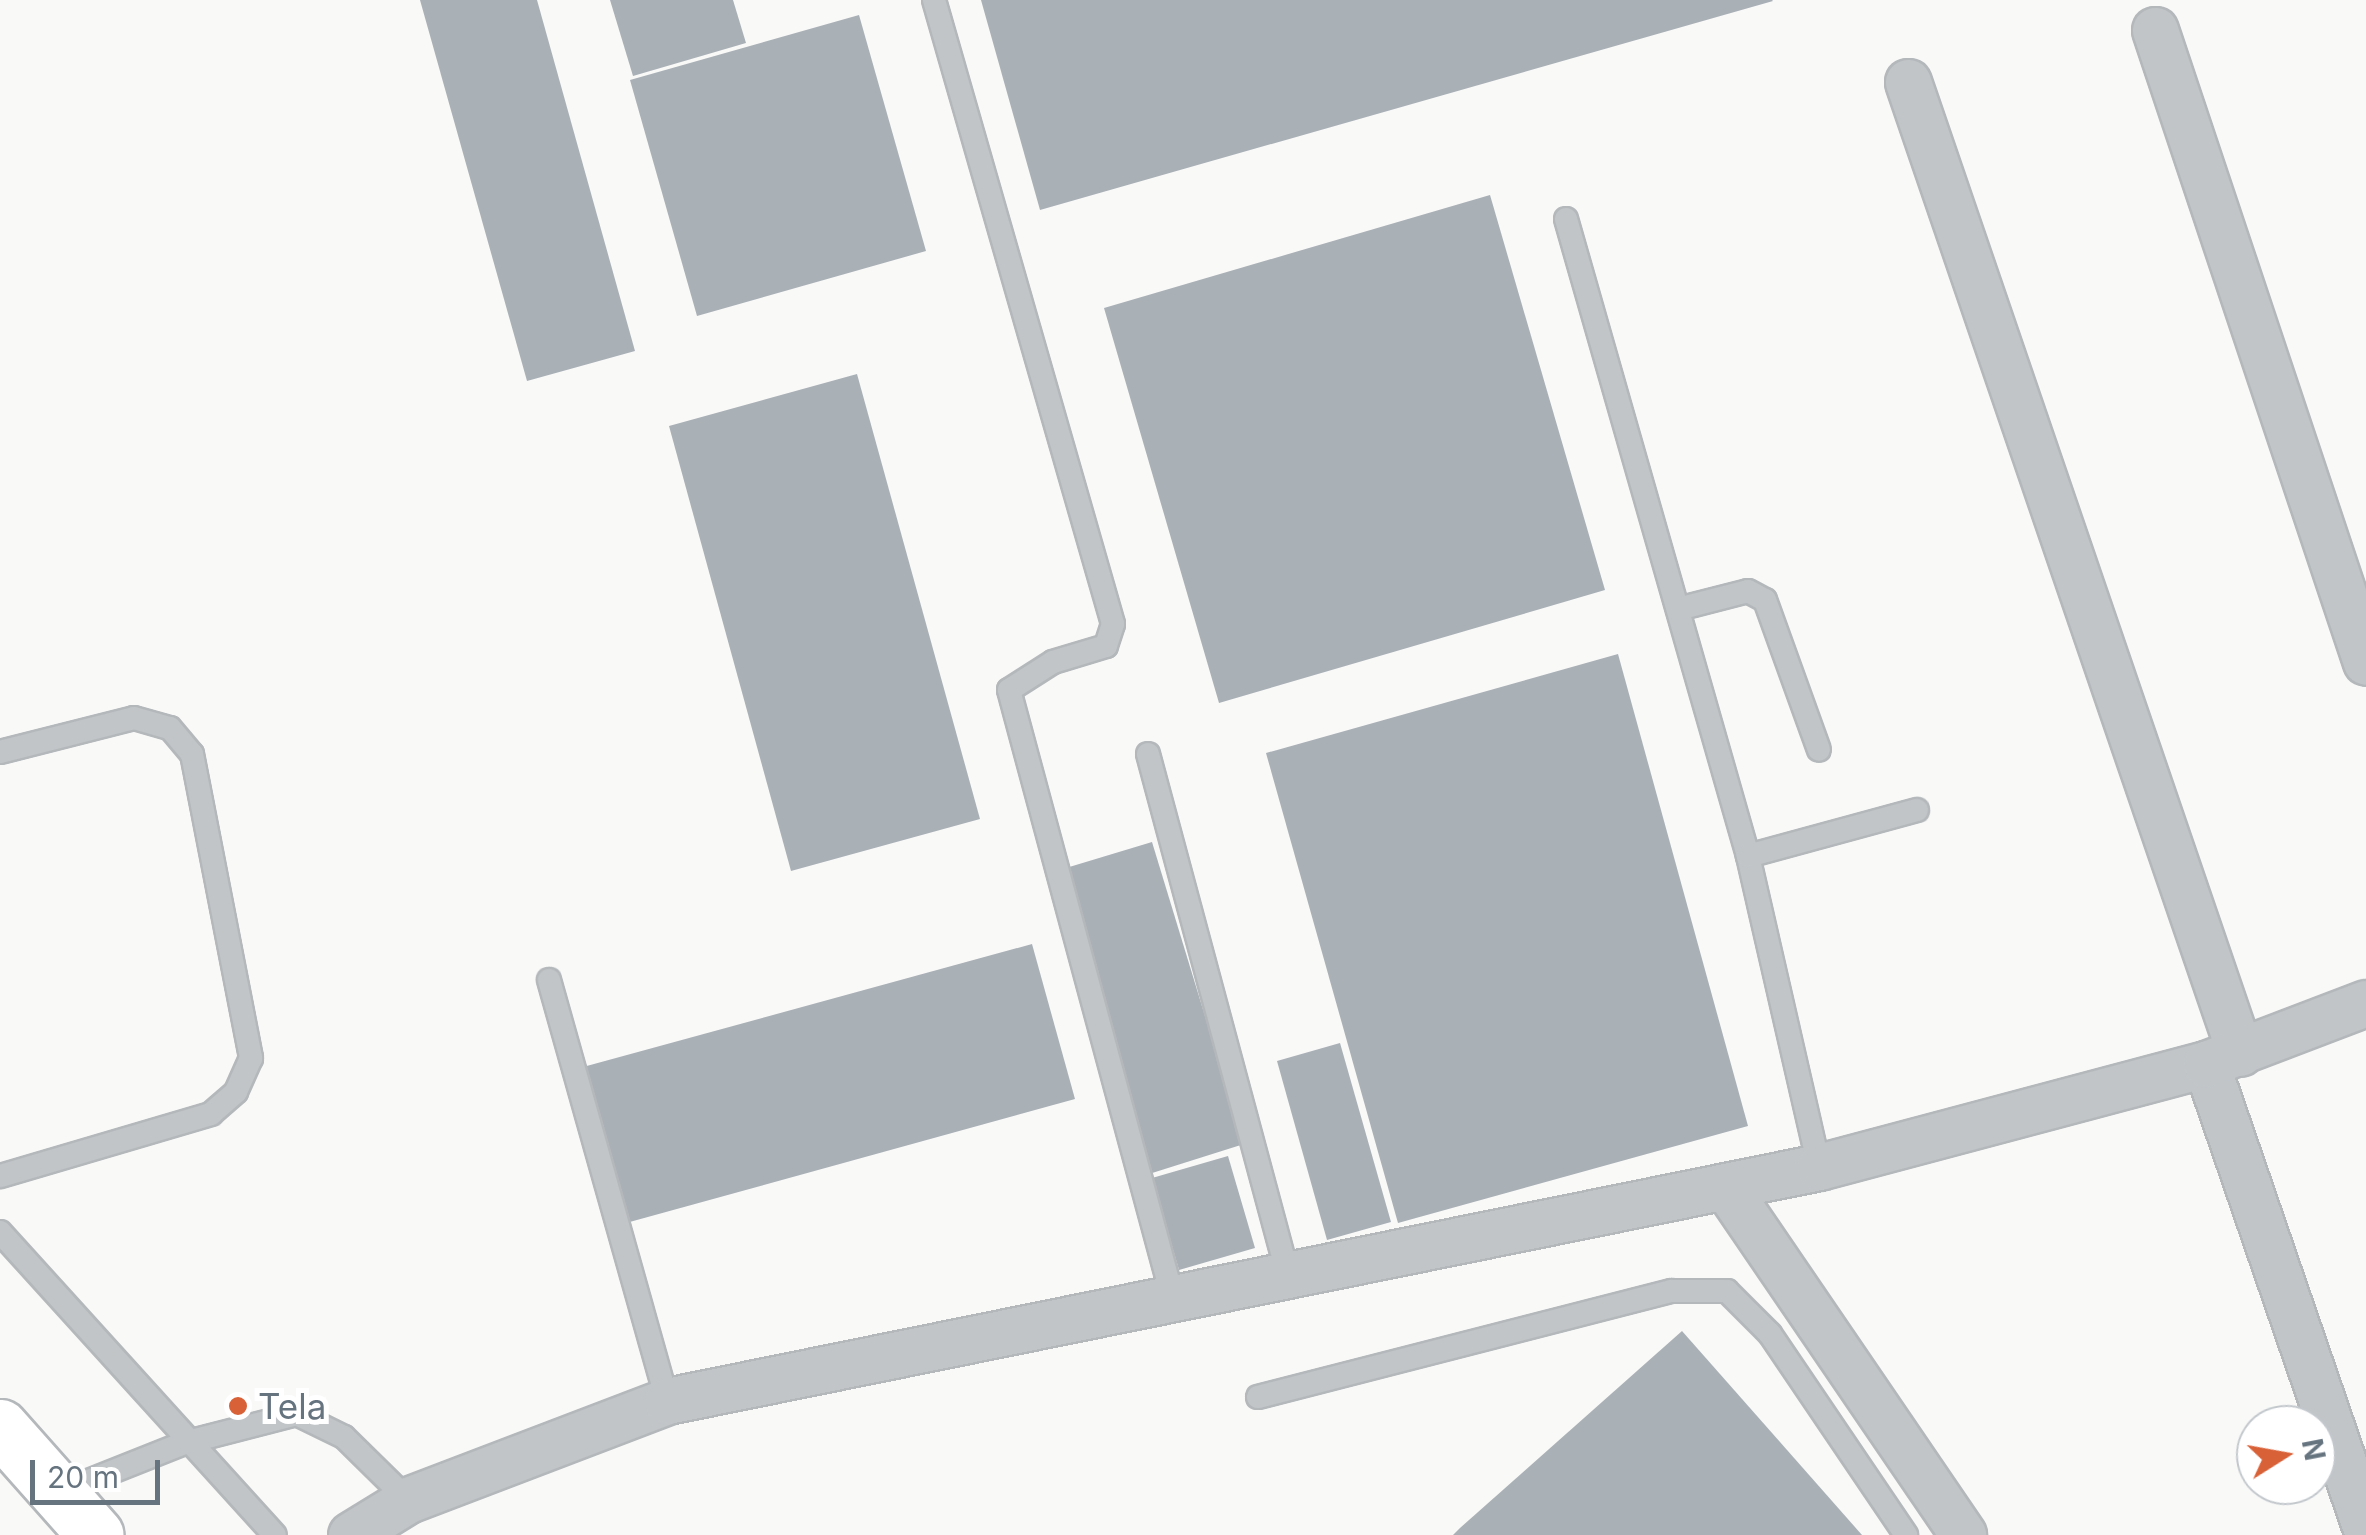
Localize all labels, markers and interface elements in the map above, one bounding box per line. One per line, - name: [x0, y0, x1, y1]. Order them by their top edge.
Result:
- place label: Tela: [258, 1385, 326, 1427]
- marker: Tela: [227, 1395, 249, 1417]
- north arrow: [2236, 1405, 2336, 1505]
- text: N: [2295, 1436, 2332, 1463]
- scale bar: [35, 1440, 165, 1502]
- text: 20 m: [47, 1459, 119, 1495]

